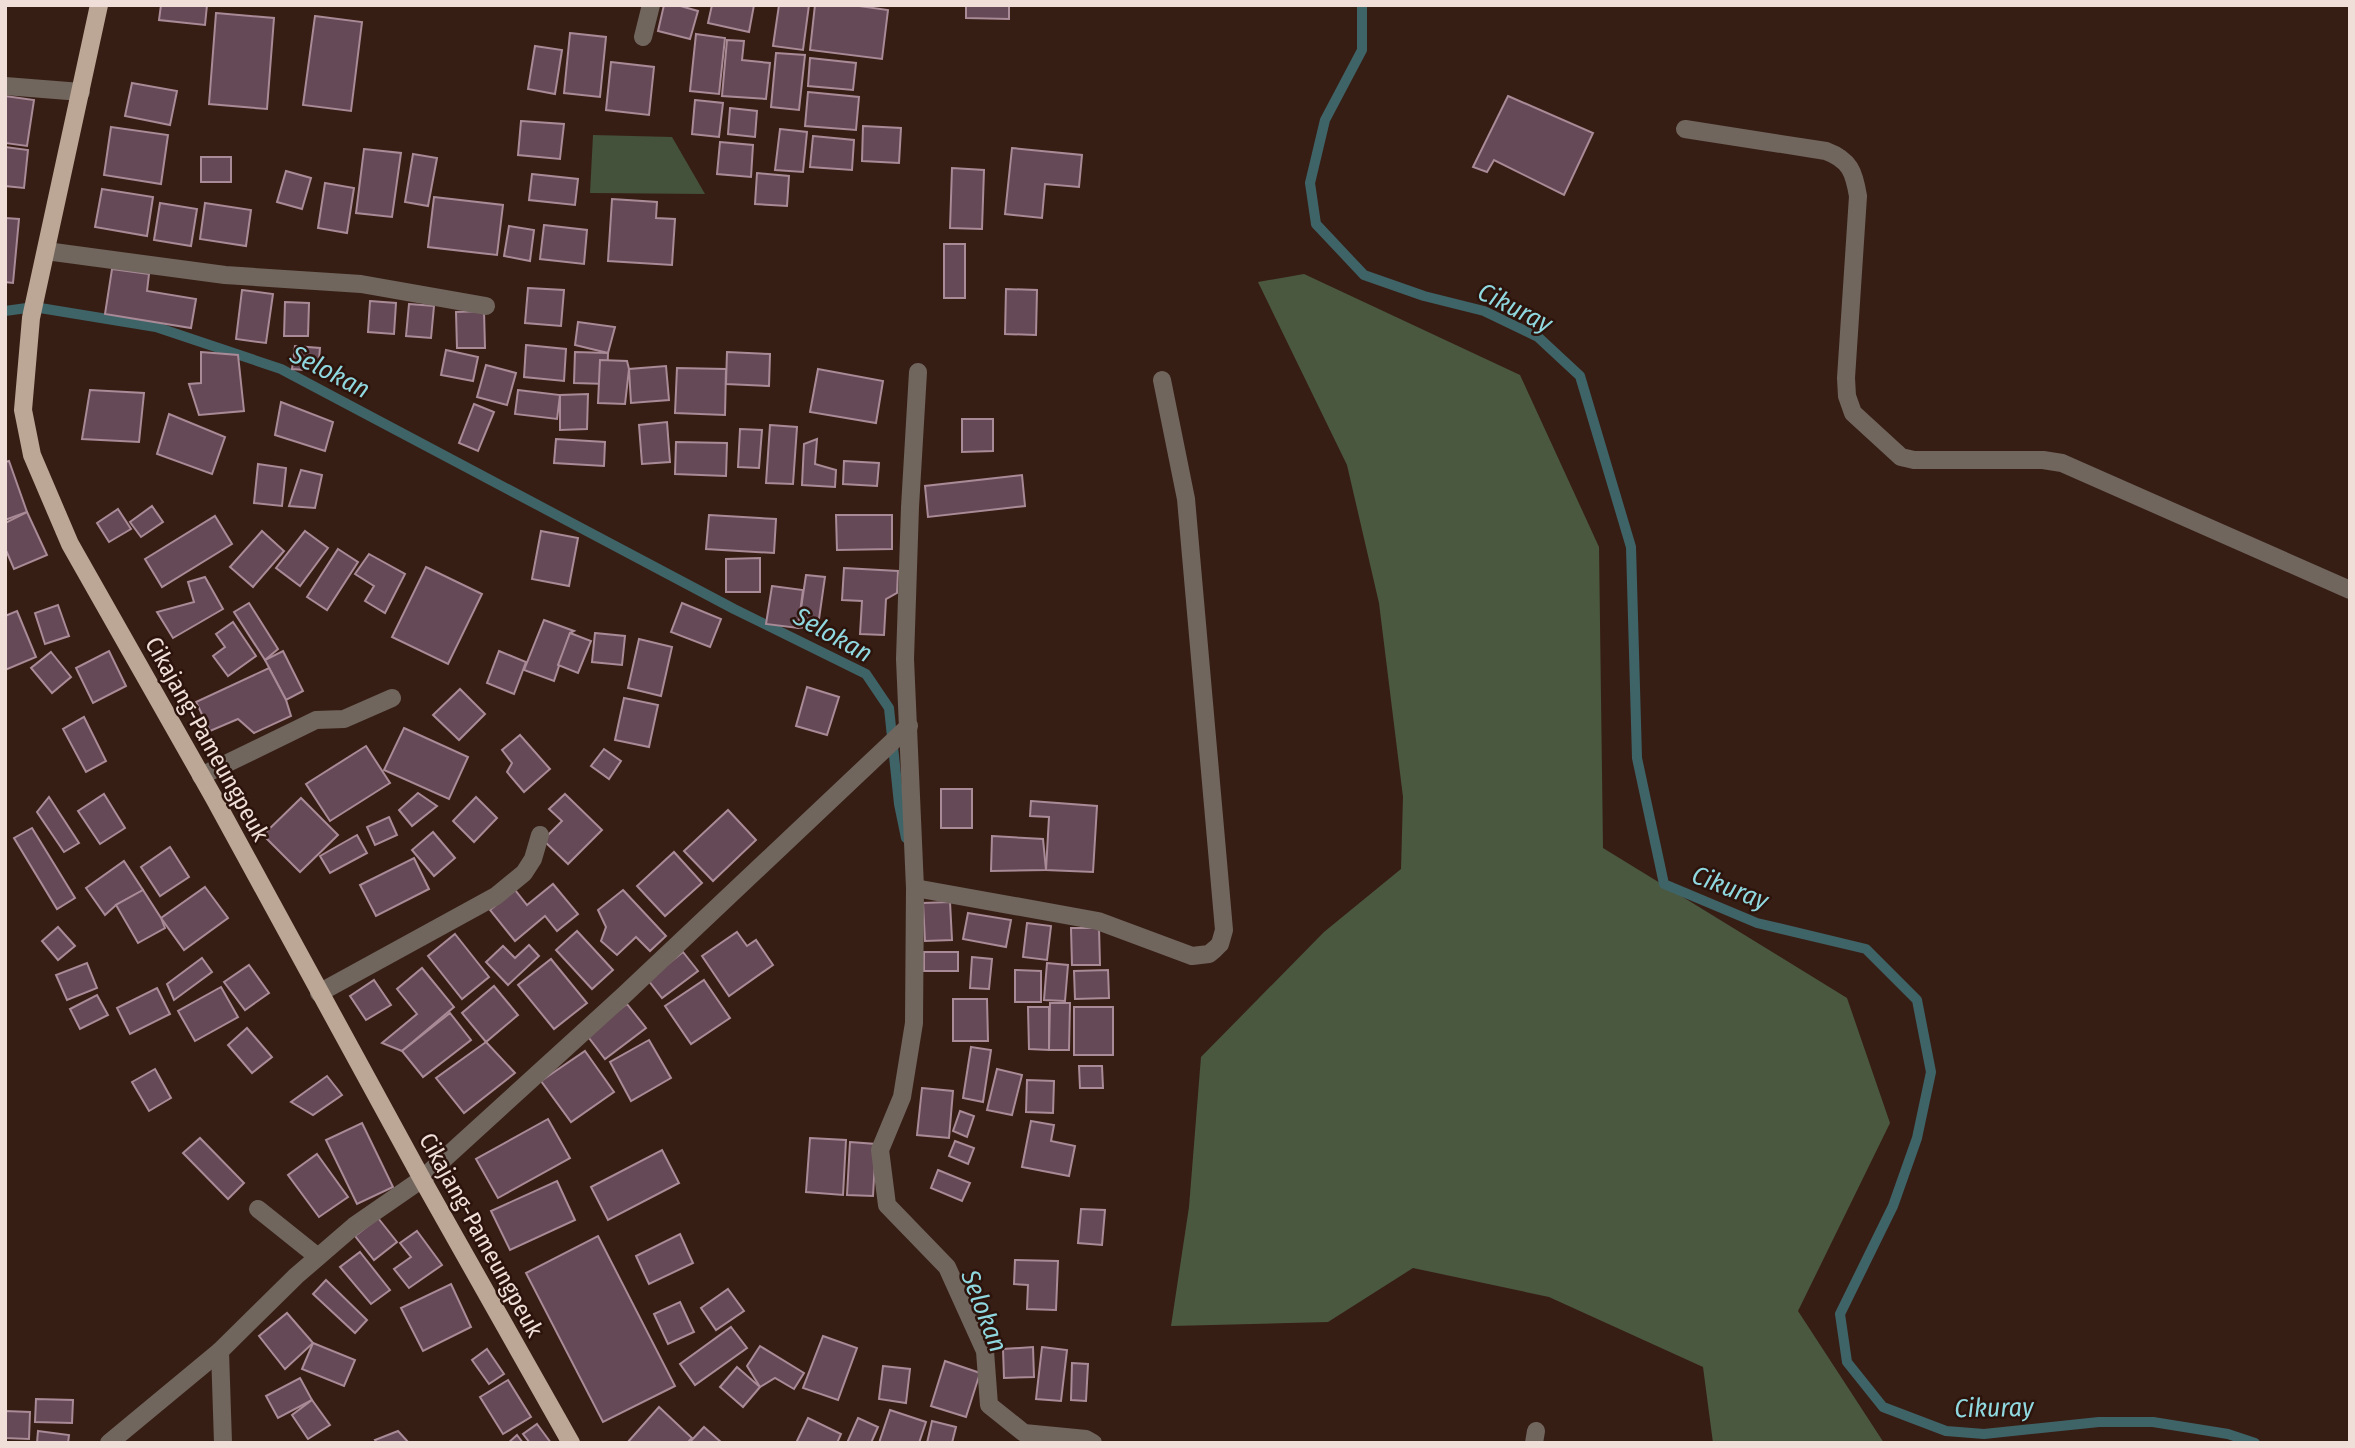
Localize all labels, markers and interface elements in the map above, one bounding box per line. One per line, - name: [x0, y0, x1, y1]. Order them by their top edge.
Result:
- water label: Cikuray: [1473, 276, 1559, 340]
- water label: Selokan: [284, 338, 375, 405]
- water label: Selokan: [787, 600, 878, 669]
- street label: Cikajang-Pameungpeuk: [139, 632, 275, 847]
- water label: Cikuray: [1687, 859, 1774, 917]
- street label: Cikajang-Pameungpeuk: [413, 1128, 549, 1343]
- water label: Selokan: [954, 1265, 1014, 1356]
- water label: Cikuray: [1954, 1392, 2035, 1424]

